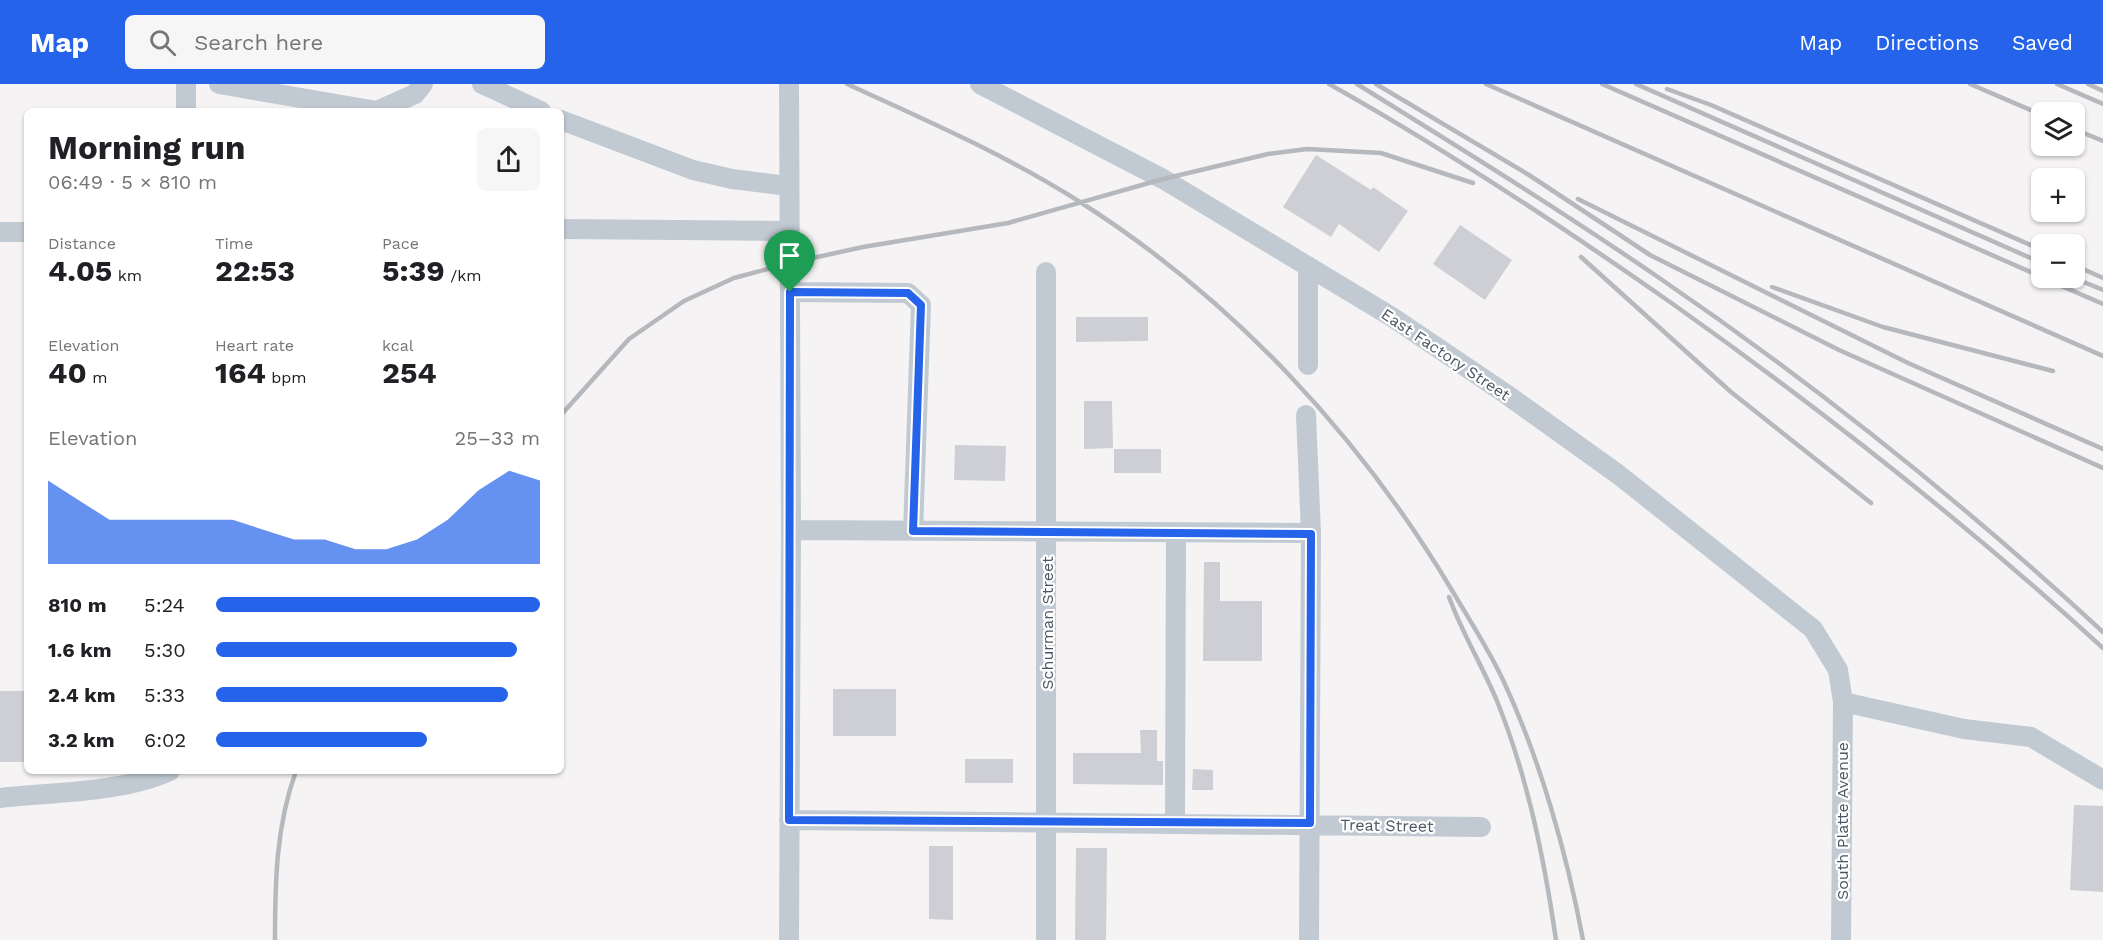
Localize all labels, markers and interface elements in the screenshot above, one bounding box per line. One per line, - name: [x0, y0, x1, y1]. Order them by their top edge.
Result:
- search box: [125, 15, 545, 69]
- text: Map: [30, 26, 89, 59]
- icon: search: [146, 26, 179, 59]
- text: Search here: [194, 30, 323, 55]
- text: Map: [1799, 30, 1842, 55]
- text: Directions: [1875, 30, 1979, 55]
- text: Saved: [2012, 30, 2073, 55]
- map controls: [2031, 102, 2085, 288]
- button: layers: [2031, 102, 2085, 156]
- text: Morning run: [48, 128, 245, 167]
- button: share: [477, 128, 540, 191]
- button: +: [2031, 168, 2085, 222]
- text: 06:49 · 5 × 810 m: [48, 170, 217, 194]
- pin: [764, 230, 815, 292]
- text: Distance: [48, 234, 116, 253]
- text: Time: [215, 234, 253, 253]
- text: Pace: [382, 234, 419, 253]
- button: −: [2031, 234, 2085, 288]
- icon: arrive: [773, 239, 806, 272]
- text: 4.05: [48, 253, 112, 288]
- text: 22:53: [215, 253, 295, 288]
- text: 5:39: [382, 253, 445, 288]
- text: km: [112, 266, 142, 285]
- text: /km: [445, 266, 482, 285]
- street label: East Factory Street: [1378, 304, 1514, 405]
- text: Elevation: [48, 336, 119, 355]
- text: Heart rate: [215, 336, 294, 355]
- text: kcal: [382, 336, 414, 355]
- text: 40: [48, 355, 87, 390]
- text: 164: [215, 355, 266, 390]
- text: 254: [382, 355, 437, 390]
- text: m: [87, 368, 107, 387]
- text: bpm: [266, 368, 307, 387]
- text: Elevation: [48, 426, 137, 450]
- text: 25–33 m: [455, 426, 540, 450]
- street label: Schurman Street: [1038, 556, 1057, 690]
- text: 810 m: [48, 593, 107, 617]
- text: 5:24: [144, 593, 185, 617]
- text: 1.6 km: [48, 638, 112, 662]
- text: 5:30: [144, 638, 186, 662]
- text: 2.4 km: [48, 683, 116, 707]
- text: 5:33: [144, 683, 185, 707]
- text: 3.2 km: [48, 728, 115, 752]
- text: 6:02: [144, 728, 186, 752]
- street label: South Platte Avenue: [1833, 742, 1852, 900]
- street label: Treat Street: [1340, 815, 1434, 836]

